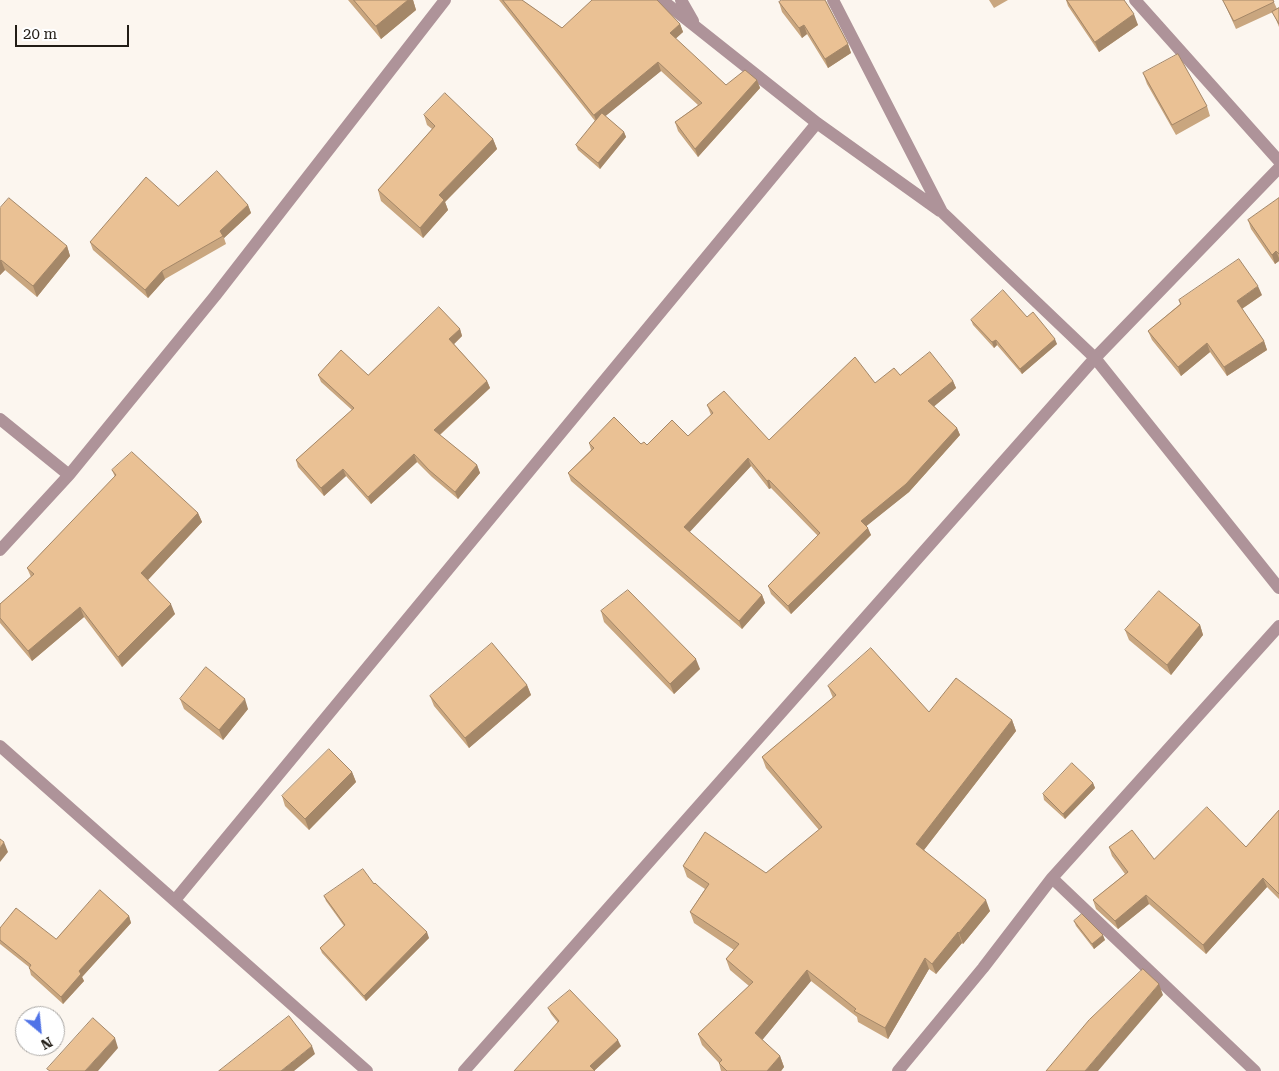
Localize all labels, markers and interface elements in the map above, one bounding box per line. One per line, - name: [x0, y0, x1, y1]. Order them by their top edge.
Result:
- scale bar: [18, 15, 131, 47]
- text: 20 m: [23, 25, 57, 43]
- north arrow: [15, 1006, 65, 1056]
- text: N: [38, 1034, 55, 1053]

